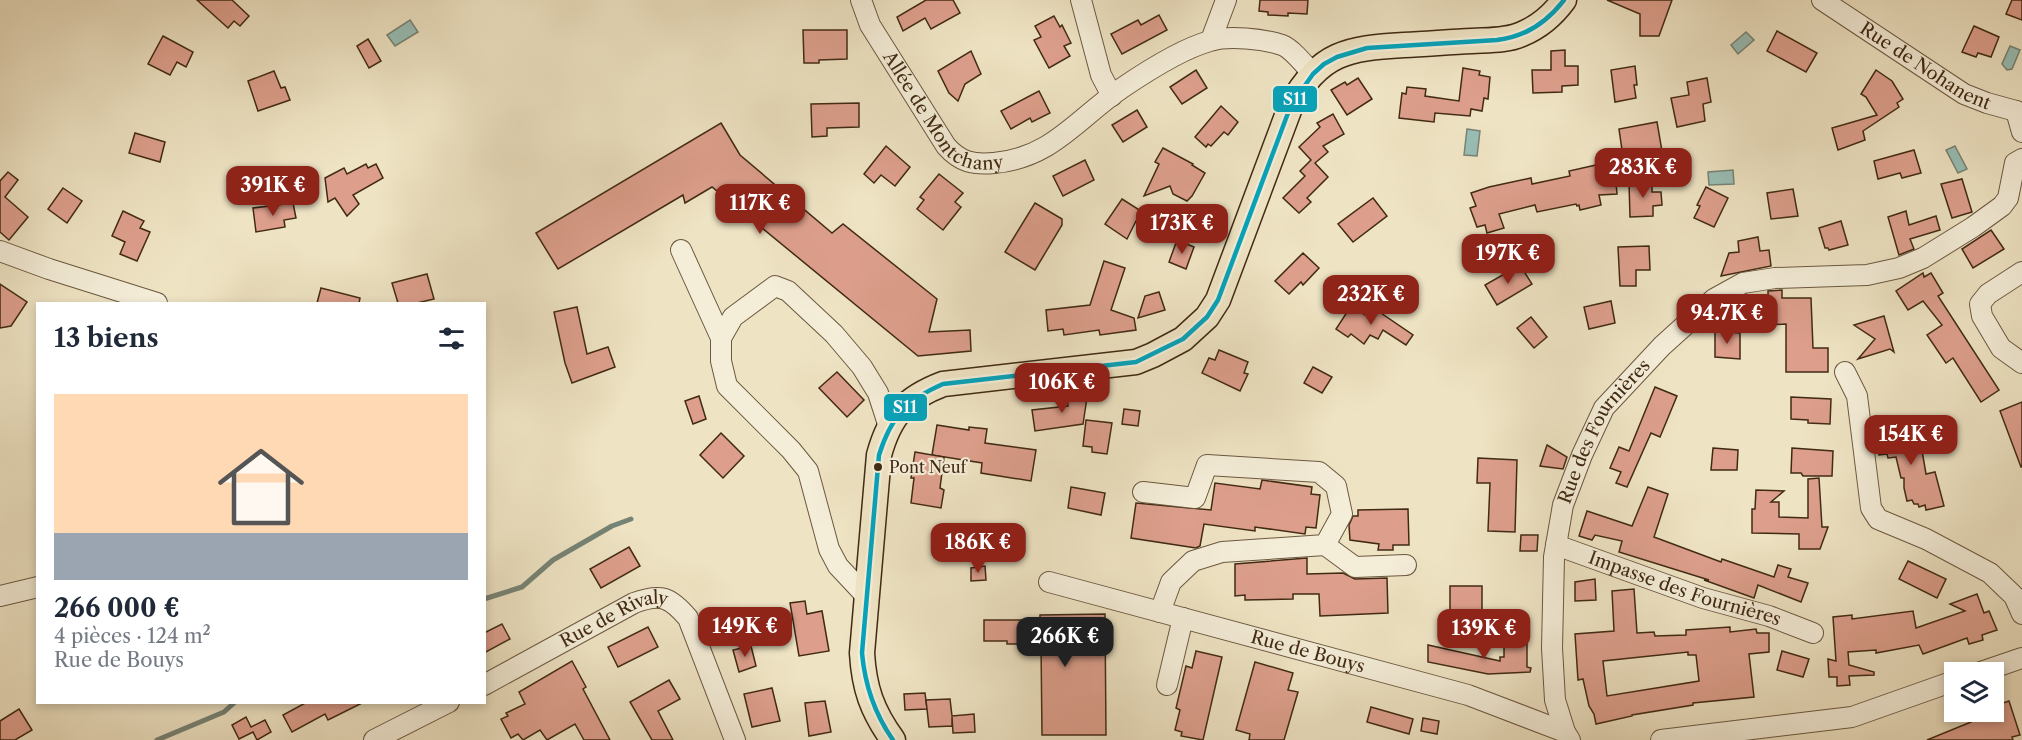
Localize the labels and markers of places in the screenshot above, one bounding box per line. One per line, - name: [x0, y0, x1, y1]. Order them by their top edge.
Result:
- pin: 283K €: [1594, 148, 1692, 199]
- pin: 391K €: [224, 166, 322, 217]
- pin: 117K €: [711, 184, 809, 235]
- pin: 173K €: [1133, 204, 1231, 255]
- pin: 197K €: [1459, 234, 1557, 285]
- pin: 232K €: [1322, 275, 1420, 326]
- pin: 94.7K €: [1672, 294, 1782, 345]
- pin: 106K €: [1013, 363, 1111, 414]
- pin: 154K €: [1862, 415, 1960, 466]
- place label: Pont Neuf: [889, 457, 969, 477]
- marker: Pont Neuf: [872, 461, 884, 473]
- pin: 186K €: [929, 523, 1027, 574]
- pin: 149K €: [696, 607, 794, 658]
- pin: 139K €: [1435, 609, 1533, 660]
- pin: 266K €: [1016, 617, 1114, 668]

